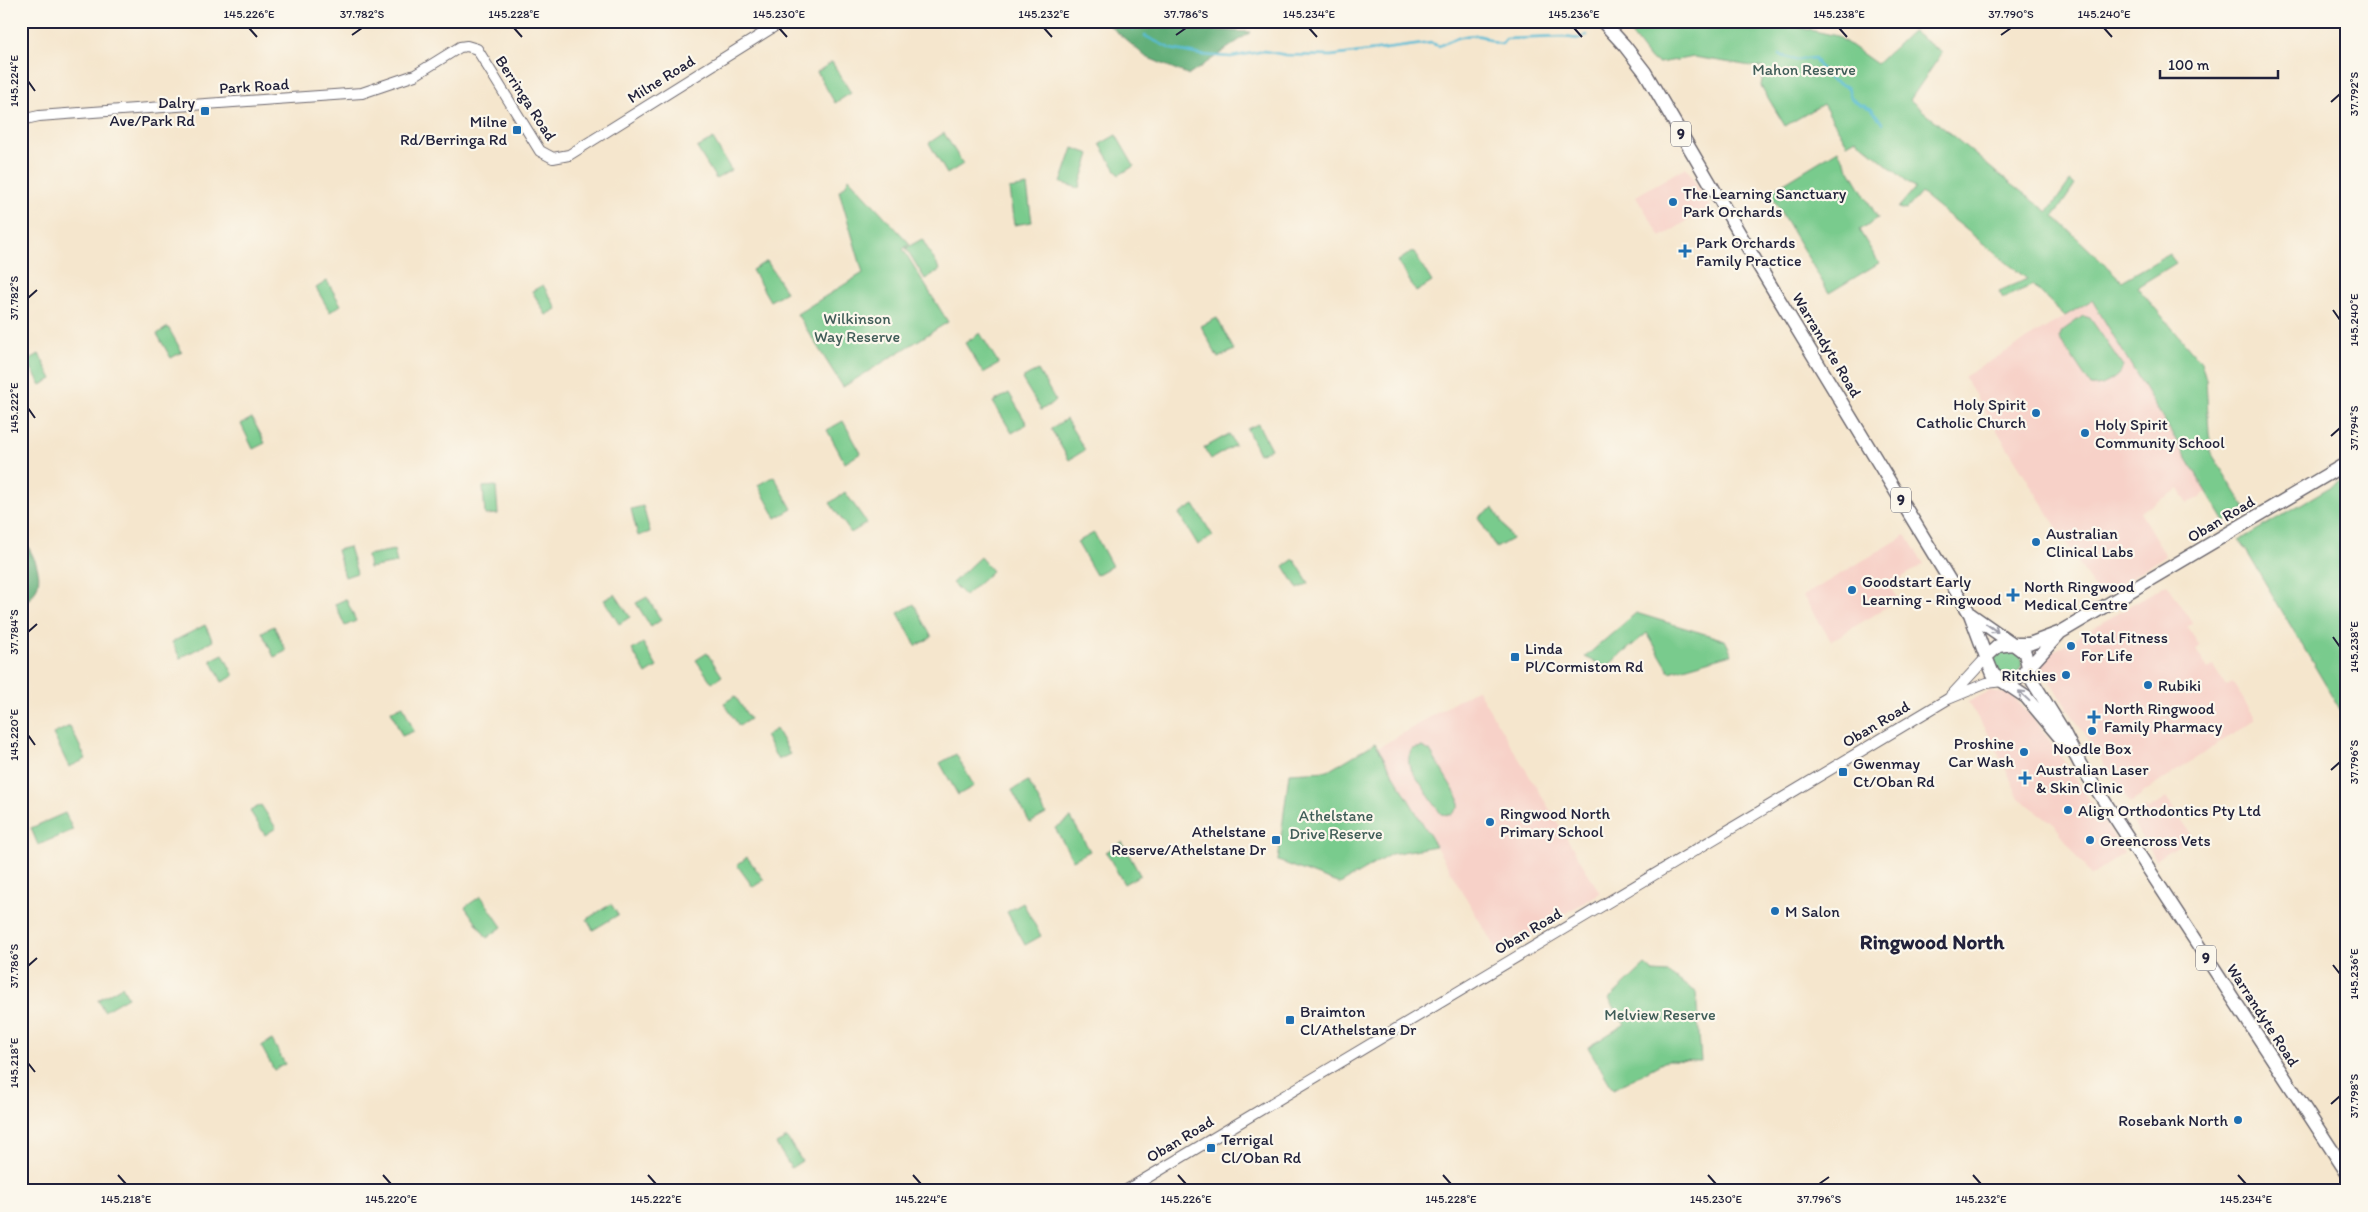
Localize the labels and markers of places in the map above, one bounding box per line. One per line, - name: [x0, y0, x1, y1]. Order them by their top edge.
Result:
- place label: Dalry Ave/Park Rd: [110, 93, 195, 130]
- marker: Dalry Ave/Park Rd: [199, 105, 211, 117]
- place label: Milne Rd/Berringa Rd: [400, 112, 507, 149]
- marker: Milne Rd/Berringa Rd: [511, 124, 523, 136]
- place label: The Learning Sanctuary Park Orchards: [1683, 184, 1847, 221]
- marker: The Learning Sanctuary Park Orchards: [1667, 196, 1679, 208]
- place label: Park Orchards Family Practice: [1696, 233, 1802, 270]
- marker: Park Orchards Family Practice: [1678, 244, 1692, 258]
- place label: Holy Spirit Catholic Church: [1916, 395, 2026, 432]
- marker: Holy Spirit Catholic Church: [2030, 407, 2042, 419]
- place label: Holy Spirit Community School: [2095, 415, 2225, 452]
- marker: Holy Spirit Community School: [2079, 427, 2091, 439]
- place label: Australian Clinical Labs: [2046, 524, 2133, 561]
- marker: Australian Clinical Labs: [2030, 536, 2042, 548]
- place label: Goodstart Early Learning - Ringwood: [1862, 572, 2002, 609]
- place label: North Ringwood Medical Centre: [2024, 577, 2135, 614]
- marker: Goodstart Early Learning - Ringwood: [1846, 584, 1858, 596]
- marker: North Ringwood Medical Centre: [2006, 588, 2020, 602]
- place label: Total Fitness For Life: [2081, 628, 2168, 665]
- place label: Linda Pl/Cormistom Rd: [1525, 639, 1644, 676]
- marker: Total Fitness For Life: [2065, 640, 2077, 652]
- marker: Linda Pl/Cormistom Rd: [1509, 651, 1521, 663]
- place label: Ritchies: [2002, 666, 2056, 685]
- marker: Ritchies: [2060, 669, 2072, 681]
- place label: Rubiki: [2158, 676, 2201, 695]
- marker: Rubiki: [2142, 679, 2154, 691]
- place label: North Ringwood Family Pharmacy: [2104, 699, 2223, 736]
- marker: North Ringwood Family Pharmacy: [2088, 711, 2100, 723]
- marker: Noodle Box: [2086, 725, 2098, 737]
- place label: Proshine Car Wash: [1948, 734, 2014, 771]
- place label: Noodle Box: [2053, 739, 2131, 758]
- marker: Proshine Car Wash: [2018, 746, 2030, 758]
- place label: Gwenmay Ct/Oban Rd: [1853, 754, 1935, 791]
- place label: Australian Laser & Skin Clinic: [2036, 760, 2149, 797]
- marker: Gwenmay Ct/Oban Rd: [1837, 766, 1849, 778]
- marker: Australian Laser & Skin Clinic: [2018, 771, 2032, 785]
- place label: Align Orthodontics Pty Ltd: [2078, 801, 2261, 820]
- place label: Ringwood North Primary School: [1500, 804, 1611, 841]
- marker: Align Orthodontics Pty Ltd: [2062, 804, 2074, 816]
- marker: Ringwood North Primary School: [1484, 816, 1496, 828]
- place label: Athelstane Reserve/Athelstane Dr: [1111, 822, 1267, 859]
- place label: Greencross Vets: [2100, 831, 2211, 850]
- marker: Athelstane Reserve/Athelstane Dr: [1270, 834, 1282, 846]
- marker: Greencross Vets: [2084, 834, 2096, 846]
- place label: M Salon: [1785, 902, 1840, 921]
- marker: M Salon: [1769, 905, 1781, 917]
- place label: Braimton Cl/Athelstane Dr: [1300, 1002, 1417, 1039]
- marker: Braimton Cl/Athelstane Dr: [1284, 1014, 1296, 1026]
- place label: Rosebank North: [2118, 1111, 2228, 1130]
- marker: Rosebank North: [2232, 1114, 2244, 1126]
- place label: Terrigal Cl/Oban Rd: [1221, 1130, 1302, 1167]
- marker: Terrigal Cl/Oban Rd: [1205, 1142, 1217, 1154]

